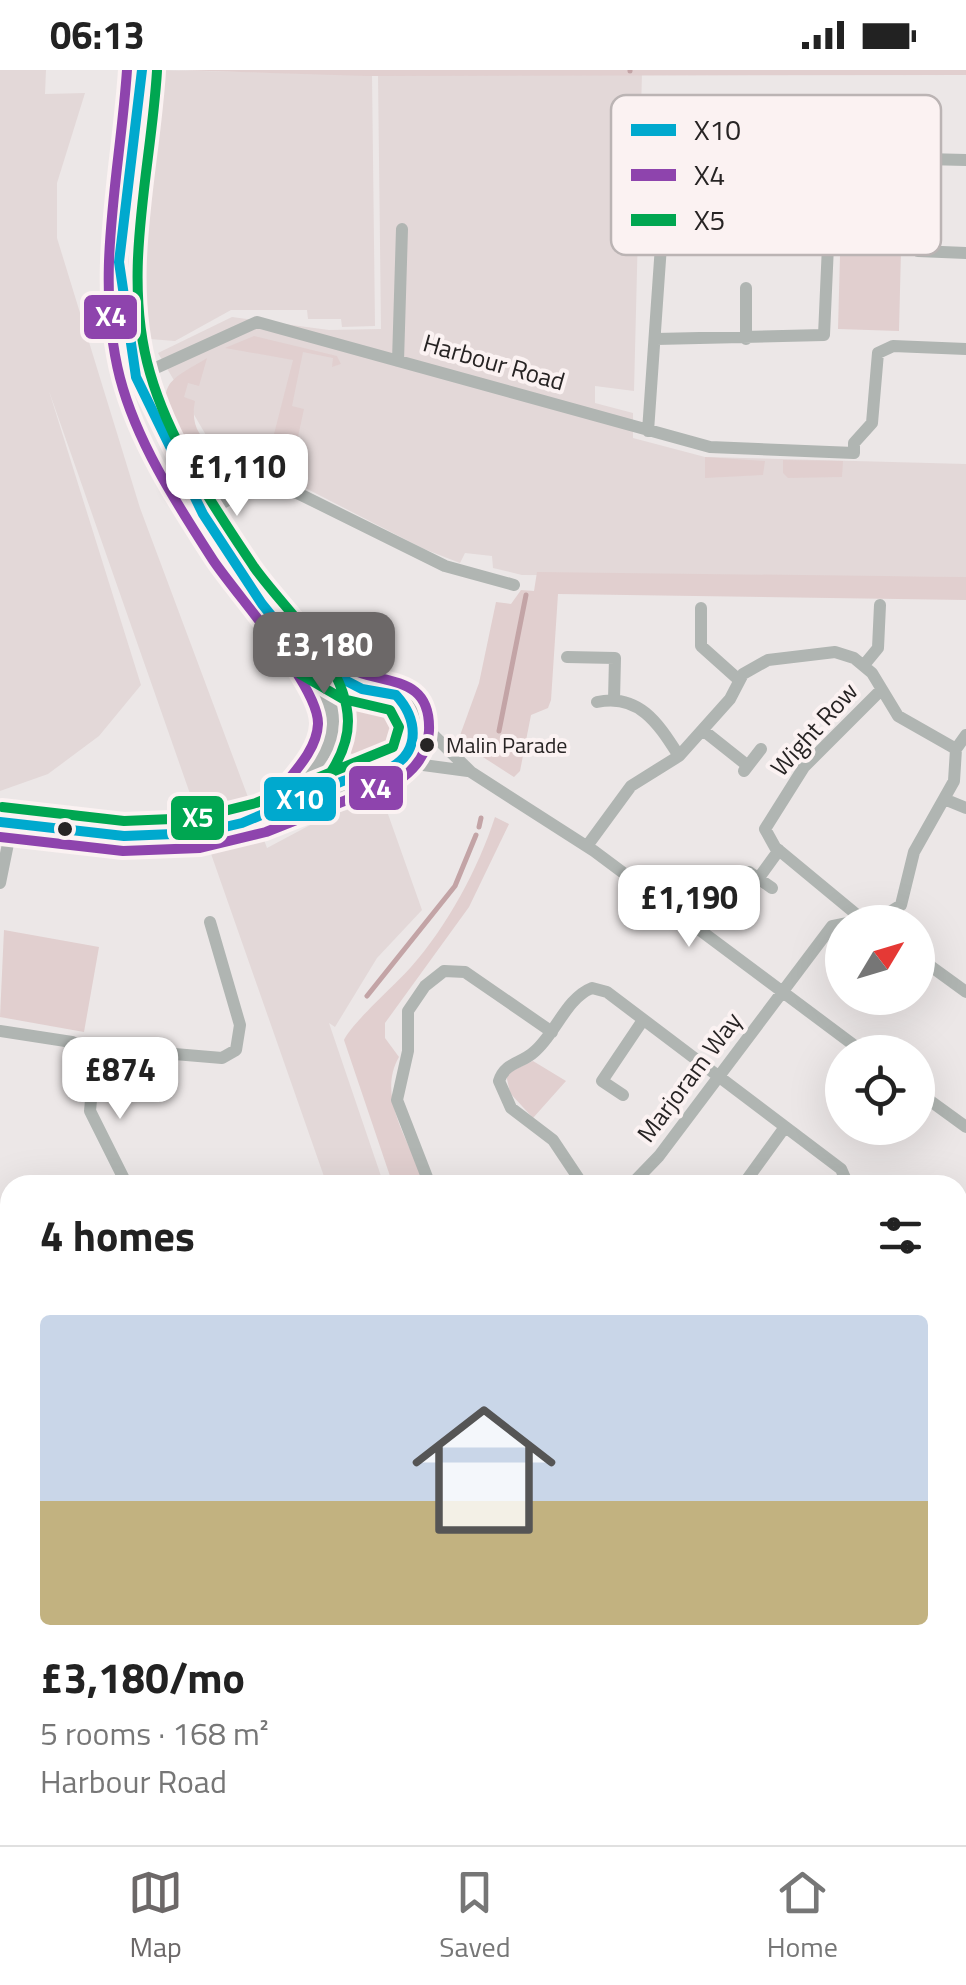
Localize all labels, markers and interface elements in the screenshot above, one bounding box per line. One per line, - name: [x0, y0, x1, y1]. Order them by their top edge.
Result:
- text: 06:13: [50, 6, 145, 64]
- legend: [611, 95, 941, 255]
- text: X10: [694, 108, 741, 151]
- text: X4: [694, 153, 725, 196]
- text: X5: [694, 198, 725, 241]
- line badge: X4: [82, 293, 139, 341]
- text: X4: [95, 294, 127, 337]
- street label: Harbour Road: [419, 324, 569, 400]
- pin: £1,110: [156, 434, 318, 519]
- text: £1,110: [188, 442, 286, 490]
- pin: £3,180: [243, 612, 405, 697]
- text: £3,180: [275, 620, 373, 668]
- street label: Wight Row: [761, 673, 867, 785]
- place label: Malin Parade: [446, 728, 567, 762]
- marker: Malin Parade: [417, 735, 437, 755]
- line badge: X4: [347, 764, 405, 812]
- text: X4: [360, 766, 392, 809]
- line badge: X10: [262, 775, 338, 823]
- text: X10: [276, 777, 324, 820]
- line badge: X5: [169, 794, 226, 842]
- text: X5: [182, 795, 214, 838]
- unlabelled marker: [55, 819, 75, 839]
- pin: £1,190: [608, 865, 770, 950]
- text: £1,190: [640, 873, 738, 921]
- north arrow: [825, 905, 935, 1015]
- map controls: [825, 905, 935, 1145]
- street label: Marjoram Way: [627, 1004, 751, 1150]
- button: locate: [825, 1035, 935, 1145]
- pin: £874: [61, 1037, 179, 1122]
- text: £874: [84, 1045, 156, 1093]
- text: 4 homes: [40, 1203, 195, 1267]
- icon: filters: [873, 1208, 928, 1263]
- icon: home: [394, 1380, 574, 1560]
- text: £3,180/mo: [40, 1645, 245, 1709]
- text: 5 rooms · 168 m²: [40, 1709, 269, 1757]
- text: Harbour Road: [40, 1757, 227, 1805]
- tab: Map: [128, 1865, 183, 1968]
- tab: Saved: [439, 1865, 511, 1968]
- tab: Home: [767, 1865, 838, 1968]

